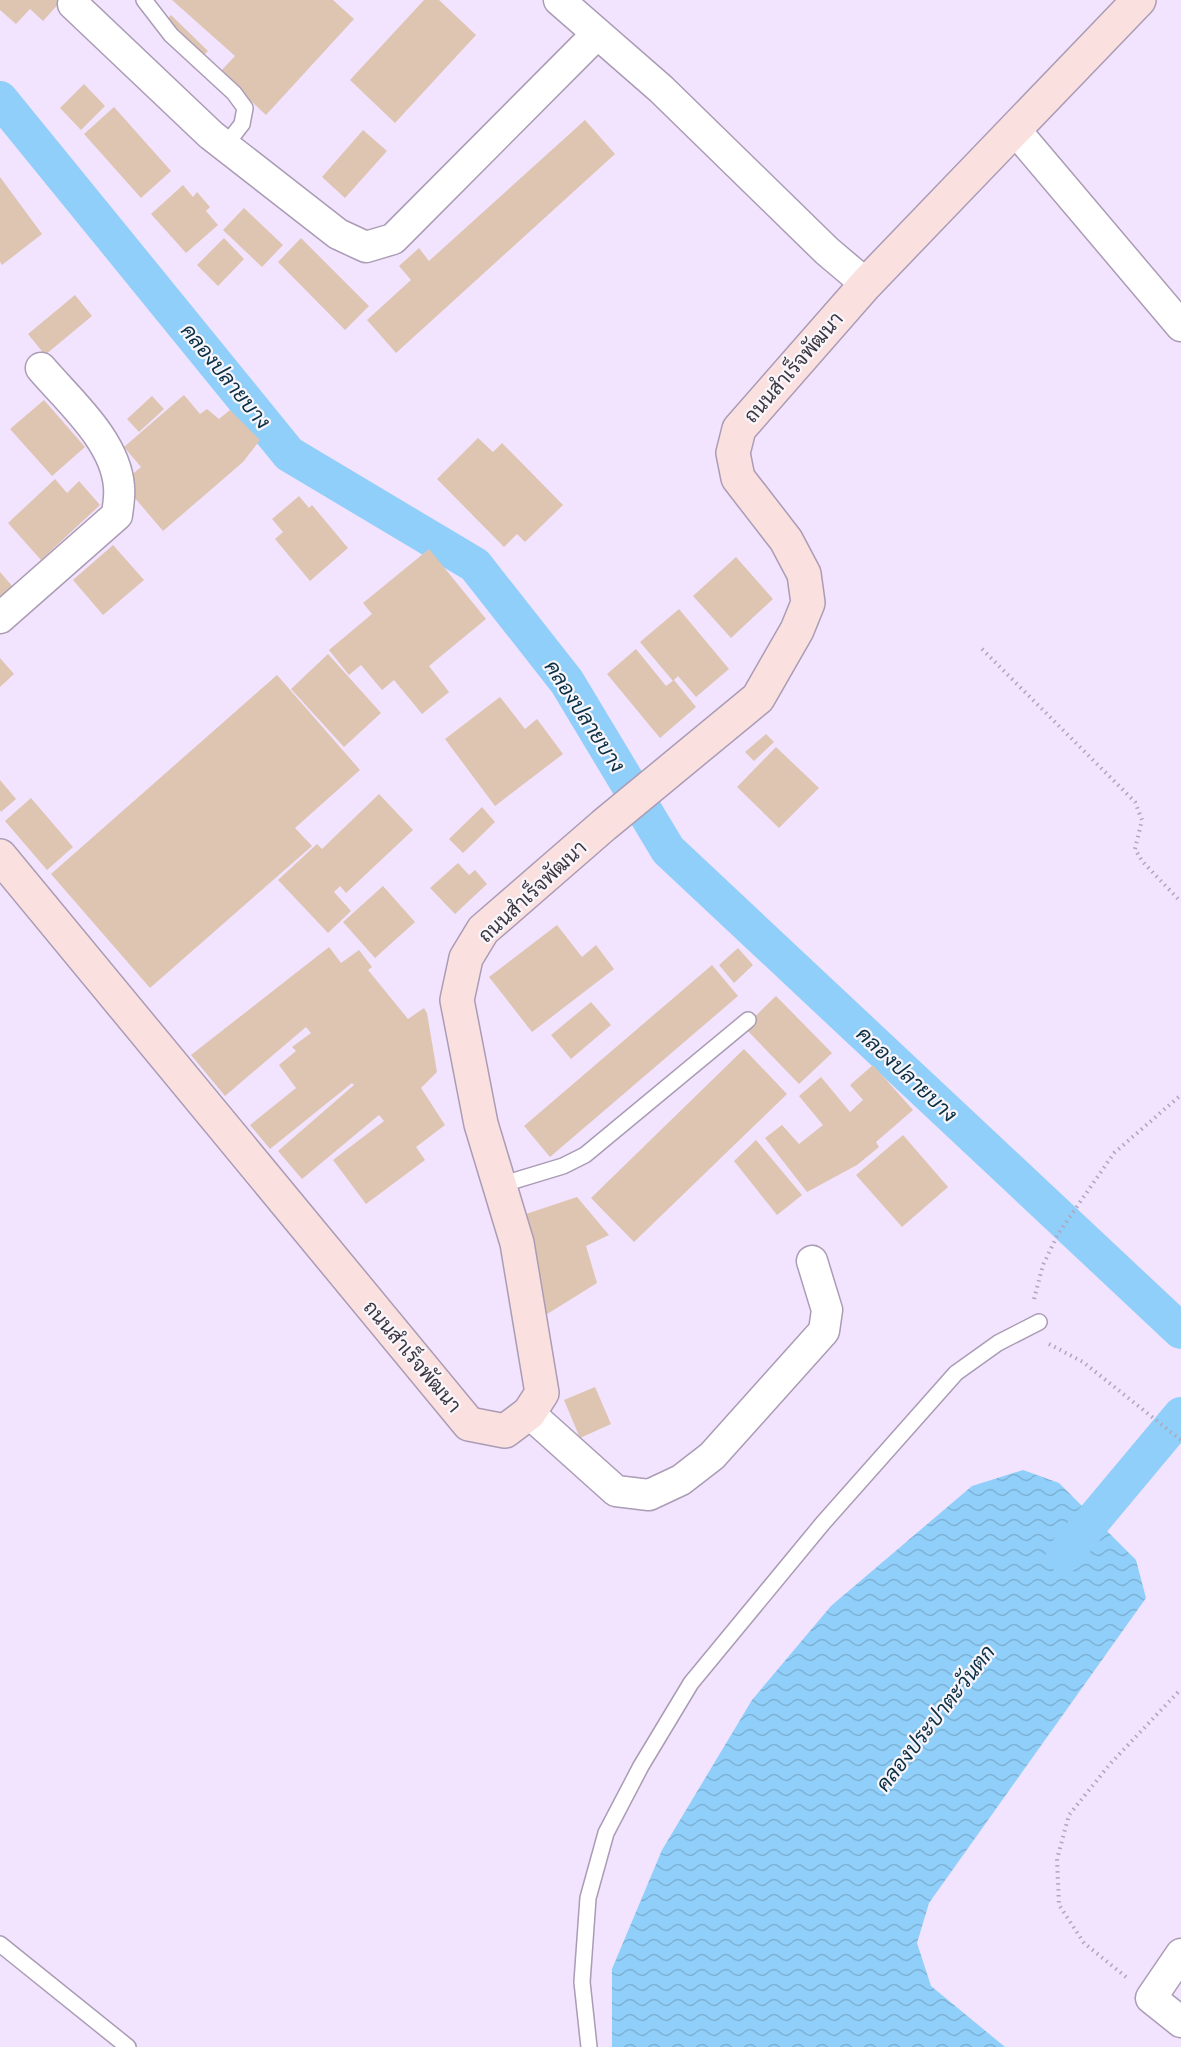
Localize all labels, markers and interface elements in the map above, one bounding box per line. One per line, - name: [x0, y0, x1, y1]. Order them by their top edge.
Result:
- street label: ถนนสำเร็จพัฒนา: [737, 305, 848, 428]
- water label: คลองปลายบาง: [175, 318, 277, 434]
- water label: คลองปลายบาง: [539, 655, 631, 777]
- street label: ถนนสำเร็จพัฒนา: [471, 833, 591, 947]
- water label: คลองปลายบาง: [851, 1020, 963, 1128]
- street label: ถนนสำเร็จพัฒนา: [359, 1293, 469, 1417]
- water label: คลองประปาตะวันตก: [869, 1639, 1001, 1797]

